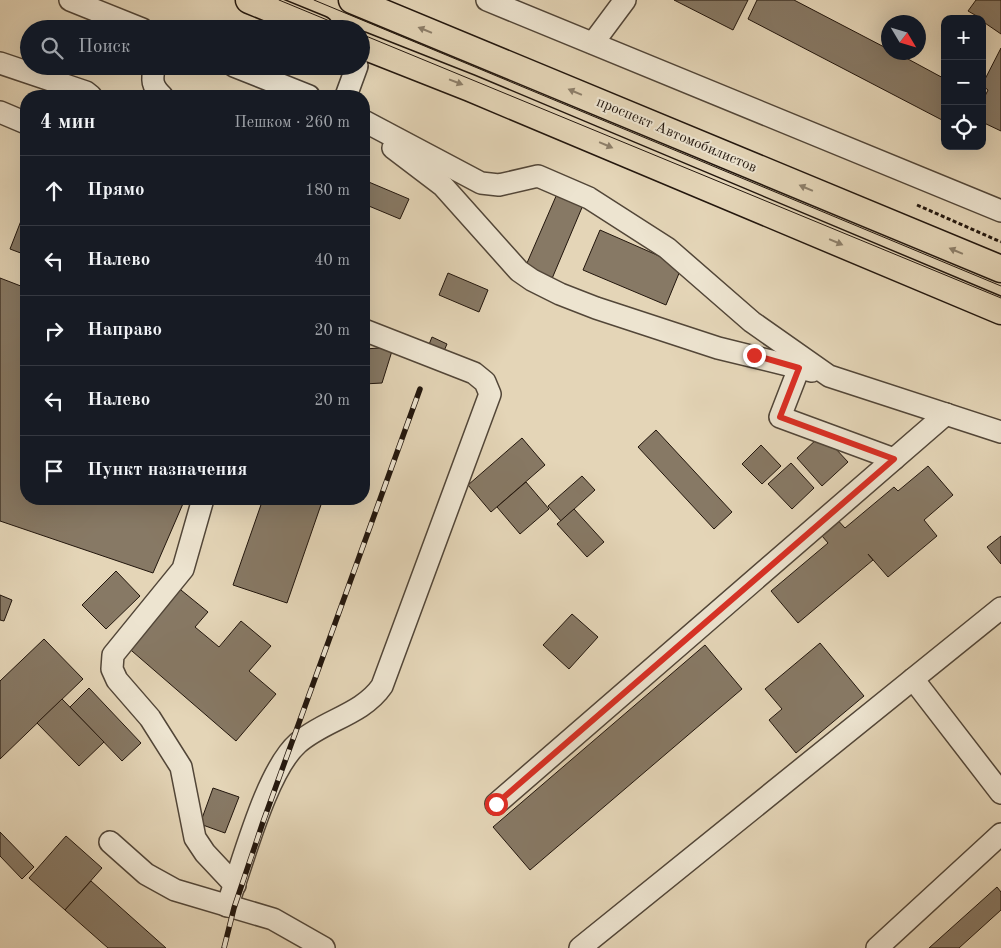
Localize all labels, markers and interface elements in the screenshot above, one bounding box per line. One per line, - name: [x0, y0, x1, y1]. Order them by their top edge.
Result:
- north arrow: [881, 15, 926, 60]
- map controls: [941, 15, 986, 150]
- button: +: [941, 15, 986, 60]
- search box: [20, 20, 370, 75]
- one-way arrow: [418, 25, 432, 33]
- icon: search: [38, 34, 66, 62]
- text: Поиск: [78, 38, 130, 57]
- button: −: [941, 60, 986, 105]
- one-way arrow: [448, 79, 463, 86]
- one-way arrow: [568, 87, 582, 95]
- street label: проспект Автомобилистов: [594, 95, 759, 176]
- button: locate: [941, 105, 986, 150]
- text: 4 мин: [40, 112, 95, 133]
- text: Пешком · 260 m: [234, 115, 350, 131]
- one-way arrow: [598, 141, 613, 149]
- icon: ahead: [40, 177, 68, 205]
- text: Прямо: [87, 181, 145, 200]
- text: 180 m: [305, 183, 350, 199]
- one-way arrow: [798, 184, 813, 192]
- one-way arrow: [829, 238, 843, 246]
- one-way arrow: [949, 246, 963, 254]
- icon: left: [40, 247, 68, 275]
- text: Налево: [87, 251, 150, 270]
- text: 40 m: [314, 253, 350, 269]
- icon: right: [40, 317, 68, 345]
- text: Направо: [87, 321, 162, 340]
- text: 20 m: [314, 323, 350, 339]
- route end: [743, 344, 766, 367]
- icon: left: [40, 387, 68, 415]
- text: Налево: [87, 391, 150, 410]
- text: 20 m: [314, 393, 350, 409]
- icon: arrive: [40, 457, 68, 485]
- text: Пункт назначения: [87, 461, 247, 480]
- route start: [485, 793, 508, 816]

